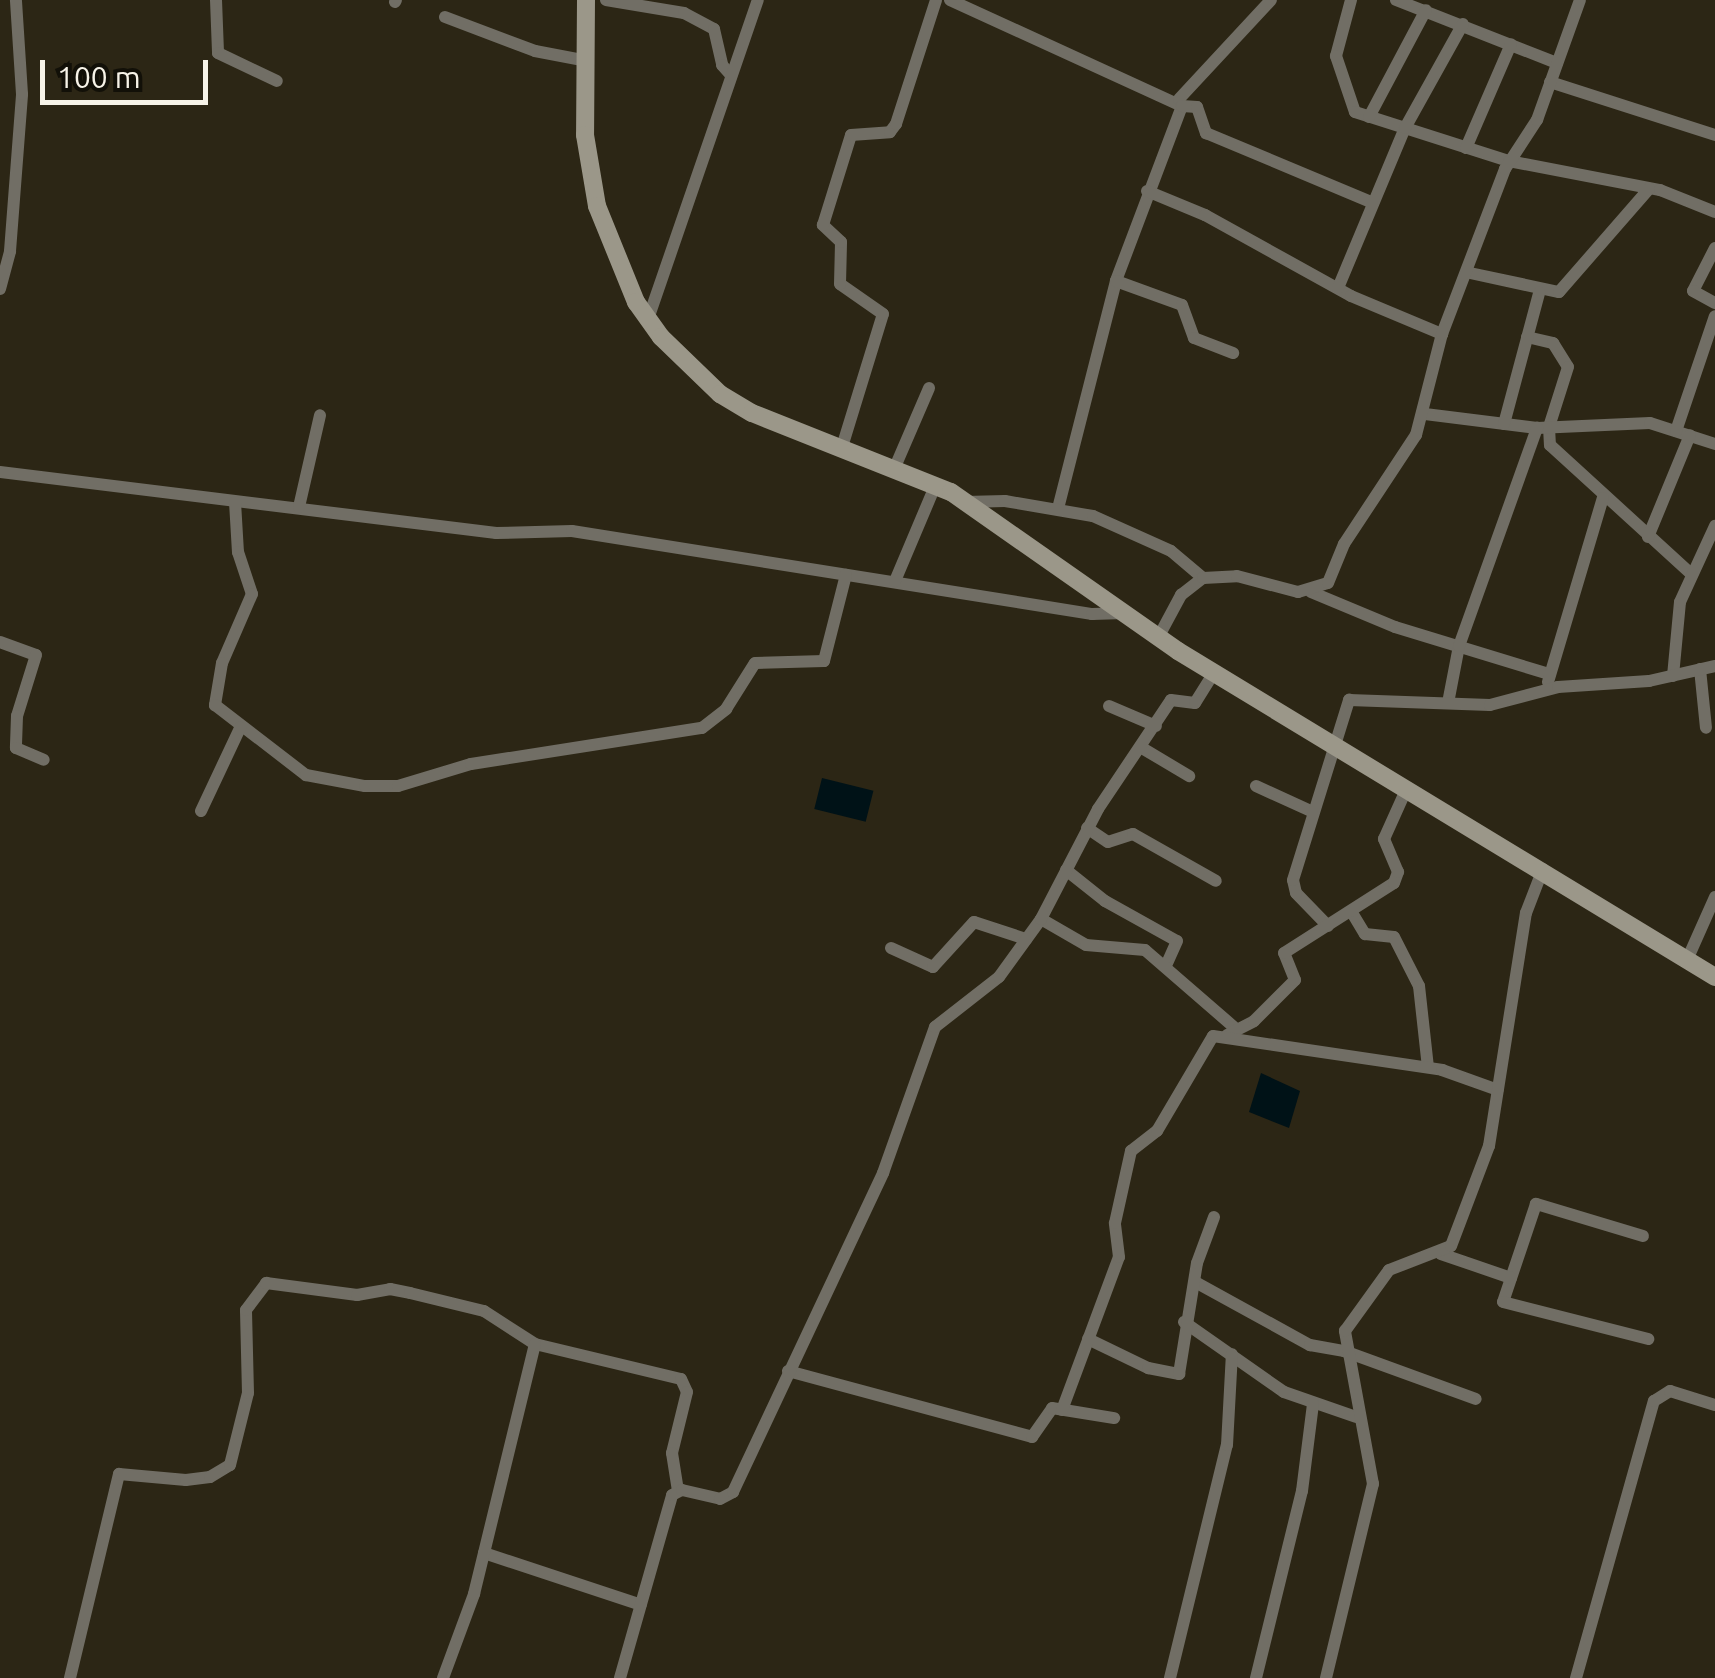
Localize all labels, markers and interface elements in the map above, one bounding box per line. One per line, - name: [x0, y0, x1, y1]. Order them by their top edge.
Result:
- scale bar: [45, 40, 212, 102]
- text: 100 m: [57, 60, 141, 94]

